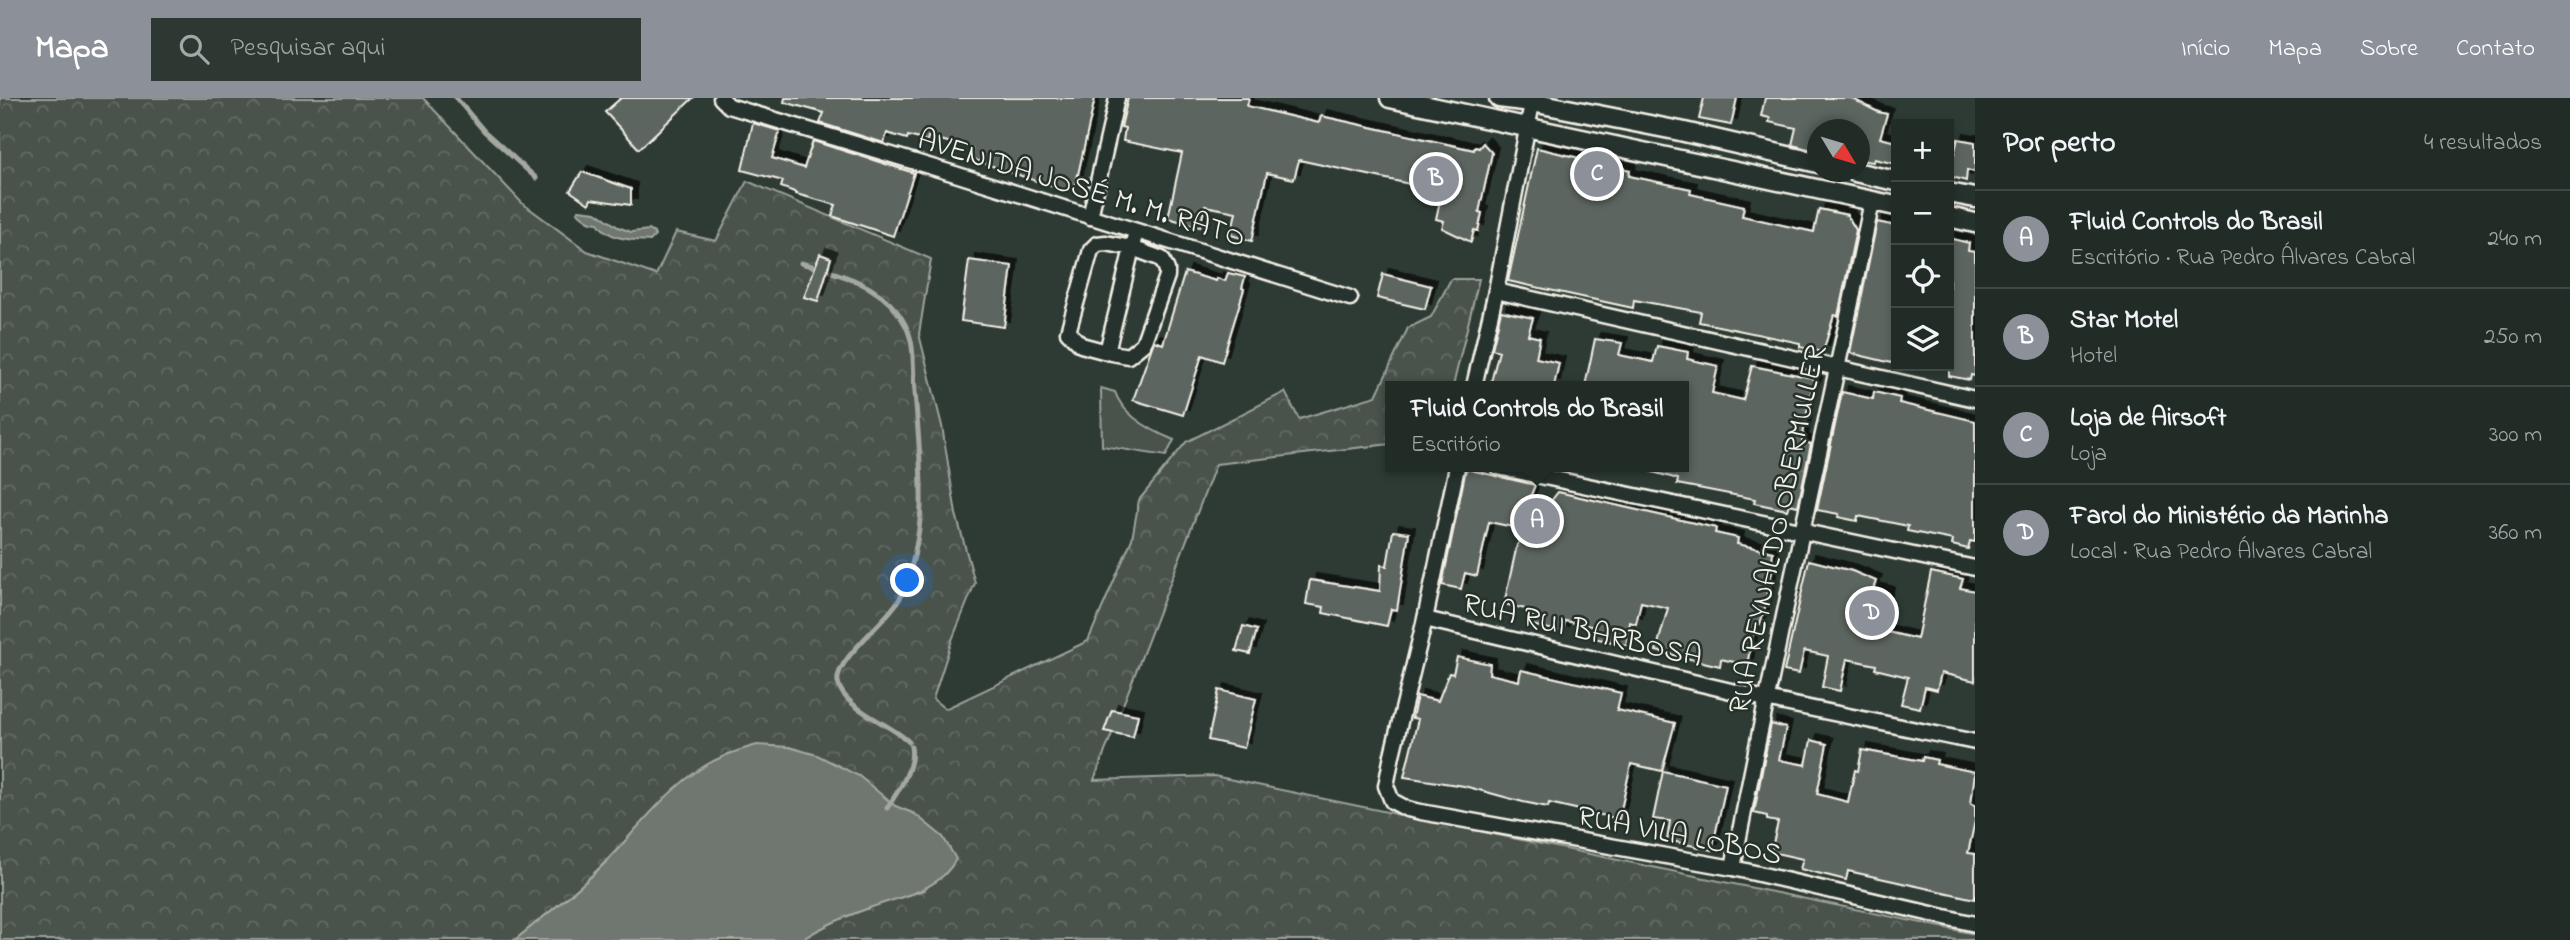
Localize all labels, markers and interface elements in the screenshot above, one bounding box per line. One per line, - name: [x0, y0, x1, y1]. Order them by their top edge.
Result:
- search box: [151, 18, 641, 81]
- text: Mapa: [35, 25, 109, 73]
- icon: search: [175, 30, 213, 68]
- text: Pesquisar aqui: [231, 30, 385, 68]
- text: Início: [2181, 32, 2230, 67]
- text: Mapa: [2268, 32, 2322, 67]
- text: Sobre: [2360, 32, 2418, 67]
- text: Contato: [2456, 32, 2535, 67]
- street label: AVENIDA JOSÉ M. M. RATO: [912, 119, 1251, 261]
- north arrow: [1807, 119, 1870, 182]
- map controls: [1891, 119, 1954, 371]
- button: +: [1891, 119, 1954, 182]
- text: Por perto: [2003, 122, 2116, 166]
- text: 4 resultados: [2424, 127, 2542, 160]
- pin: C: [1574, 148, 1620, 200]
- pin: B: [1413, 153, 1459, 205]
- button: −: [1891, 182, 1954, 245]
- text: Fluid Controls do Brasil: [2070, 204, 2323, 242]
- text: A: [2019, 223, 2033, 256]
- text: 240 m: [2488, 223, 2542, 256]
- text: Escritório · Rua Pedro Álvares Cabral: [2070, 242, 2415, 275]
- button: locate: [1891, 245, 1954, 308]
- text: Star Motel: [2070, 302, 2178, 340]
- button: layers: [1891, 308, 1954, 371]
- text: B: [2018, 321, 2034, 354]
- text: 250 m: [2484, 321, 2542, 354]
- text: Hotel: [2070, 340, 2117, 373]
- street label: RUA REYNALDO OBERMULLER: [1718, 341, 1840, 718]
- popup: [1385, 381, 1689, 472]
- text: Fluid Controls do Brasil: [1411, 391, 1663, 429]
- text: Loja de Airsoft: [2070, 400, 2226, 438]
- text: C: [2020, 419, 2032, 452]
- text: 300 m: [2489, 419, 2542, 452]
- text: Escritório: [1411, 429, 1501, 462]
- text: Loja: [2070, 438, 2107, 471]
- pin: A: [1514, 495, 1560, 547]
- text: Farol do Ministério da Marinha: [2070, 498, 2388, 536]
- text: D: [2018, 517, 2034, 550]
- text: 360 m: [2489, 517, 2542, 550]
- text: Local · Rua Pedro Álvares Cabral: [2070, 536, 2372, 569]
- your location: [890, 563, 924, 597]
- street label: RUA RUI BARBOSA: [1458, 583, 1706, 681]
- pin: D: [1849, 587, 1895, 639]
- street label: RUA VILA LOBOS: [1573, 796, 1786, 878]

